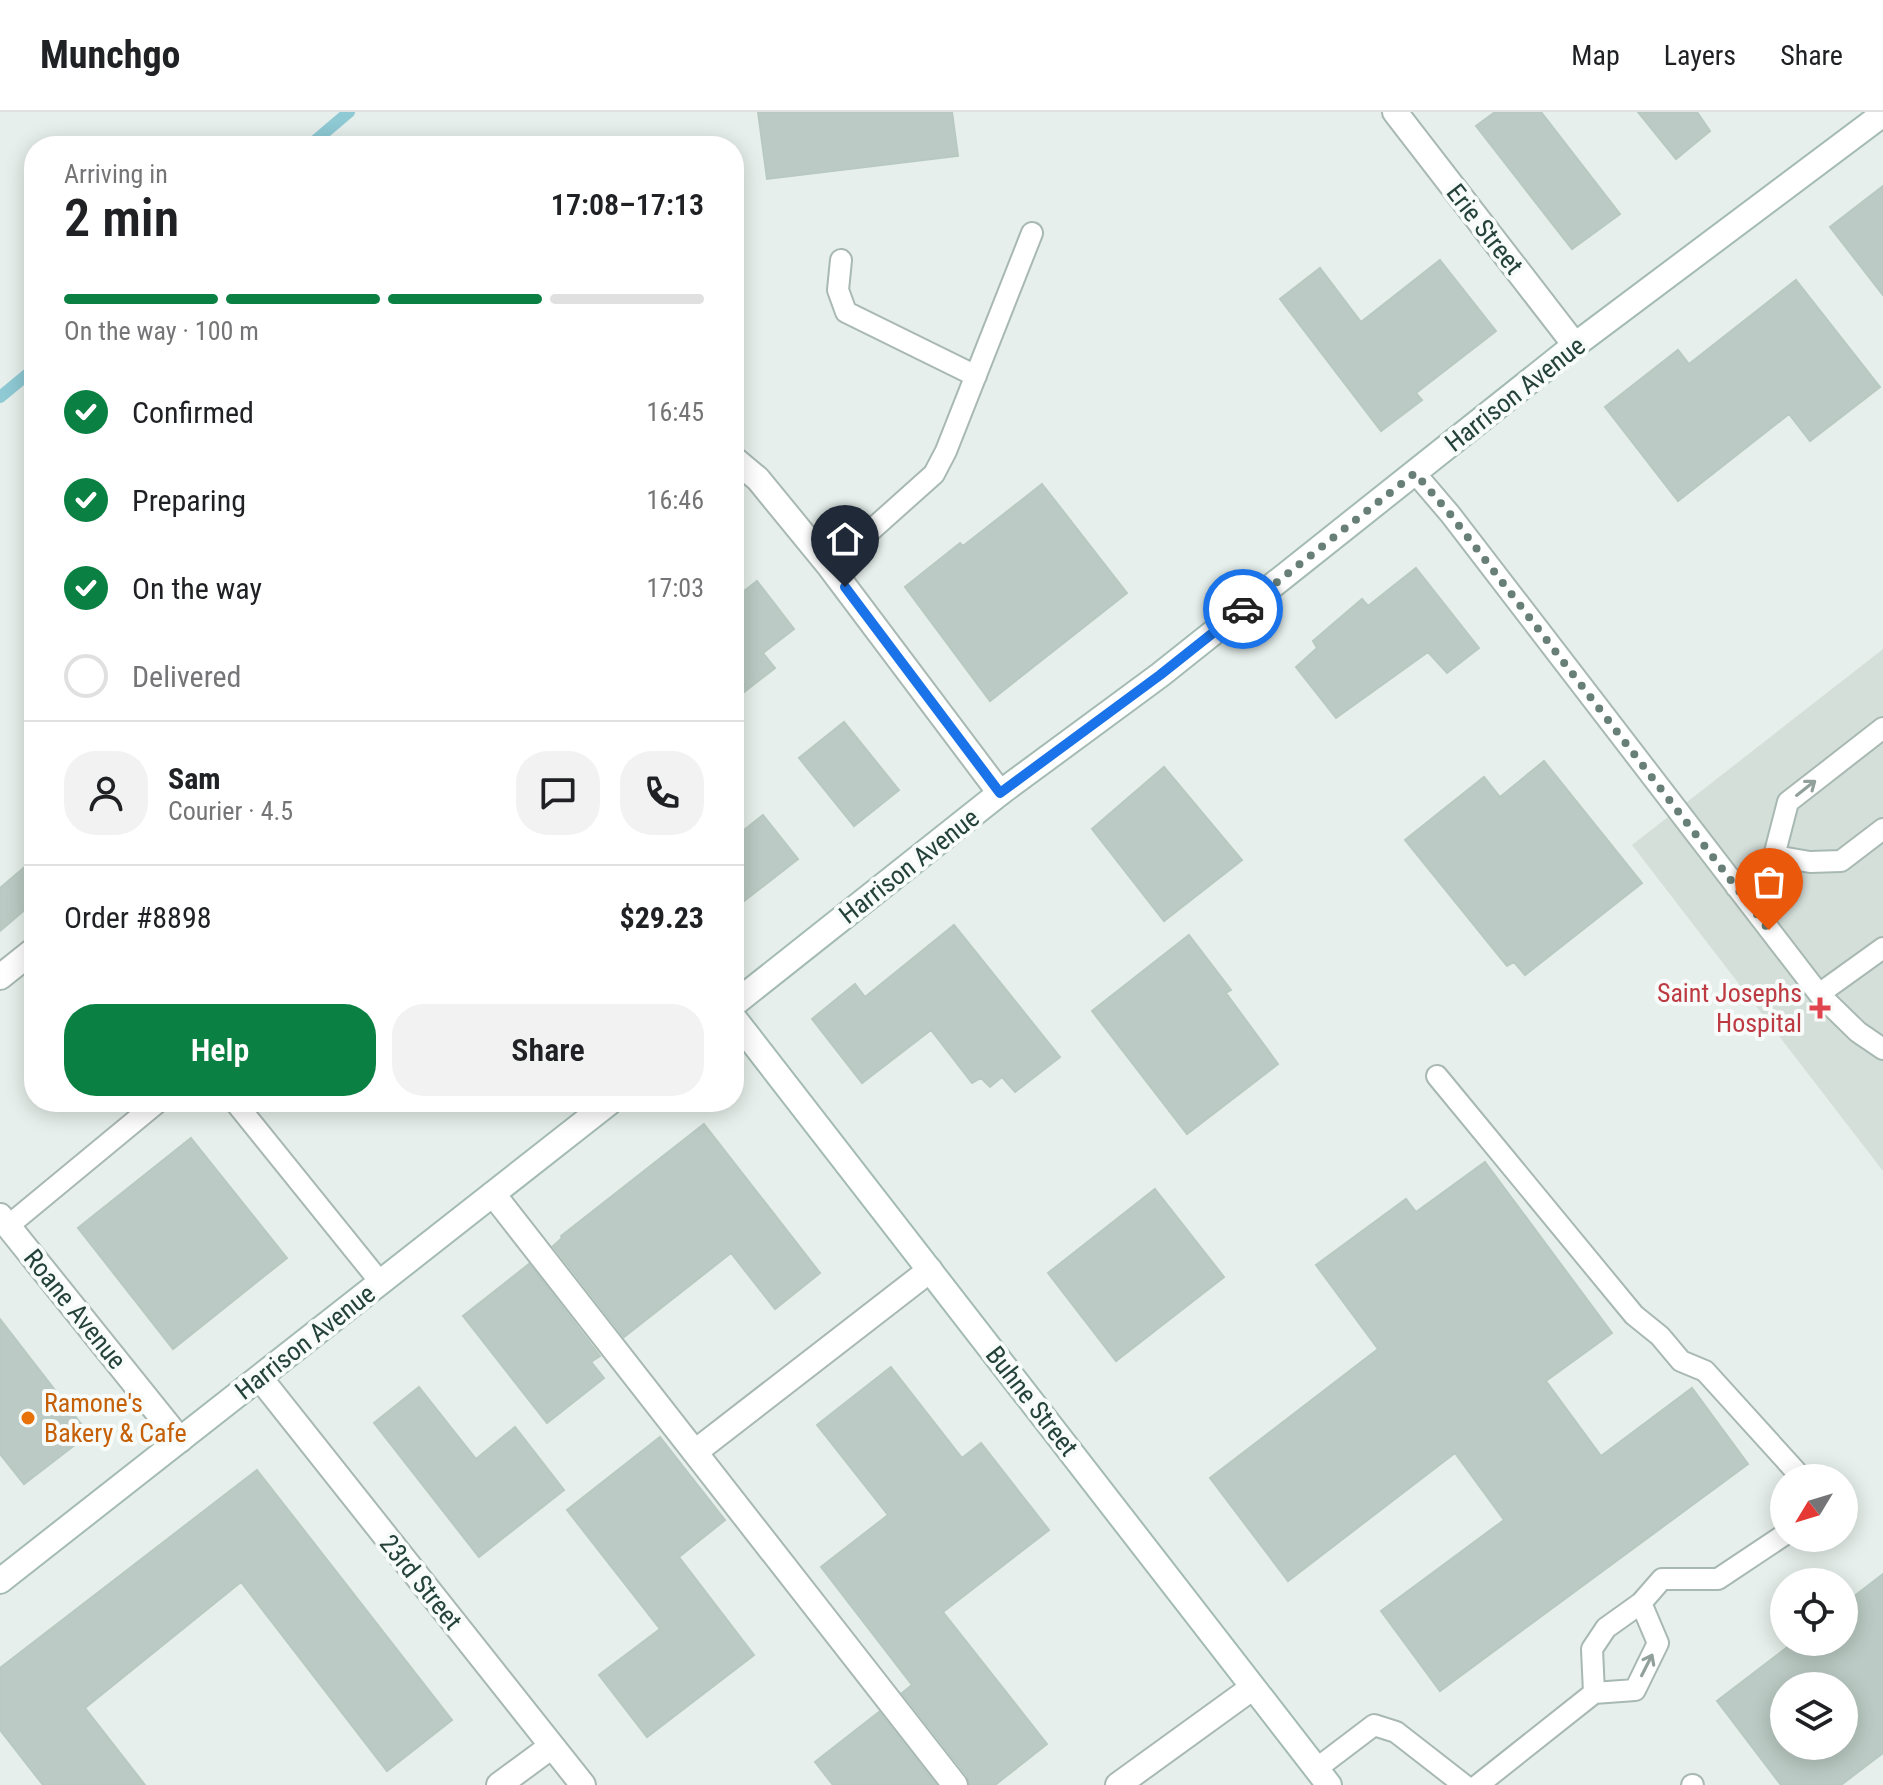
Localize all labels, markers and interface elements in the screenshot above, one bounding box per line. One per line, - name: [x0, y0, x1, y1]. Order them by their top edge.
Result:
- text: Munchgo: [40, 33, 180, 77]
- text: Map: [1571, 39, 1620, 72]
- text: Layers: [1664, 39, 1736, 72]
- text: Share: [1780, 39, 1843, 72]
- text: Arriving in: [64, 159, 168, 189]
- street label: Erie Street: [1441, 178, 1529, 280]
- text: 17:08–17:13: [551, 187, 704, 222]
- text: 2 min: [64, 188, 179, 249]
- text: On the way · 100 m: [64, 316, 259, 346]
- street label: Harrison Avenue: [1439, 330, 1591, 458]
- icon: check: [64, 390, 108, 434]
- text: Confirmed: [132, 395, 254, 430]
- text: 16:45: [647, 397, 704, 427]
- icon: check: [64, 478, 108, 522]
- text: Preparing: [132, 483, 246, 518]
- text: 16:46: [647, 485, 704, 515]
- pin: [811, 505, 879, 587]
- icon: home: [823, 517, 867, 561]
- icon: check: [64, 566, 108, 610]
- courier: [1203, 569, 1283, 649]
- text: On the way: [132, 571, 262, 606]
- text: 17:03: [647, 573, 704, 603]
- icon: car: [1221, 587, 1265, 631]
- text: Delivered: [132, 659, 241, 694]
- button: person: [64, 751, 148, 835]
- button: chat: [516, 751, 600, 835]
- button: phone: [620, 751, 704, 835]
- text: Sam: [168, 761, 221, 796]
- one-way arrow: [1795, 780, 1816, 797]
- text: Courier · 4.5: [168, 796, 293, 826]
- street label: Harrison Avenue: [833, 802, 985, 930]
- pin: [1735, 848, 1803, 930]
- icon: bag: [1747, 860, 1791, 904]
- text: Order #8898: [64, 900, 212, 935]
- text: $29.23: [619, 900, 704, 935]
- place label: Saint Josephs Hospital: [1657, 978, 1802, 1038]
- marker: Saint Josephs Hospital: [1809, 997, 1831, 1019]
- button: Help: [64, 1004, 376, 1096]
- button: Share: [392, 1004, 704, 1096]
- street label: Roane Avenue: [18, 1243, 132, 1375]
- street label: Harrison Avenue: [229, 1278, 381, 1406]
- street label: Buhne Street: [980, 1340, 1084, 1462]
- place label: Ramone's Bakery & Cafe: [44, 1388, 187, 1448]
- marker: Ramone's Bakery & Cafe: [19, 1409, 37, 1427]
- north arrow: [1770, 1464, 1858, 1552]
- map controls: [1770, 1464, 1858, 1760]
- street label: 23rd Street: [374, 1529, 468, 1635]
- button: locate: [1770, 1568, 1858, 1656]
- one-way arrow: [1640, 1653, 1656, 1677]
- button: layers: [1770, 1672, 1858, 1760]

